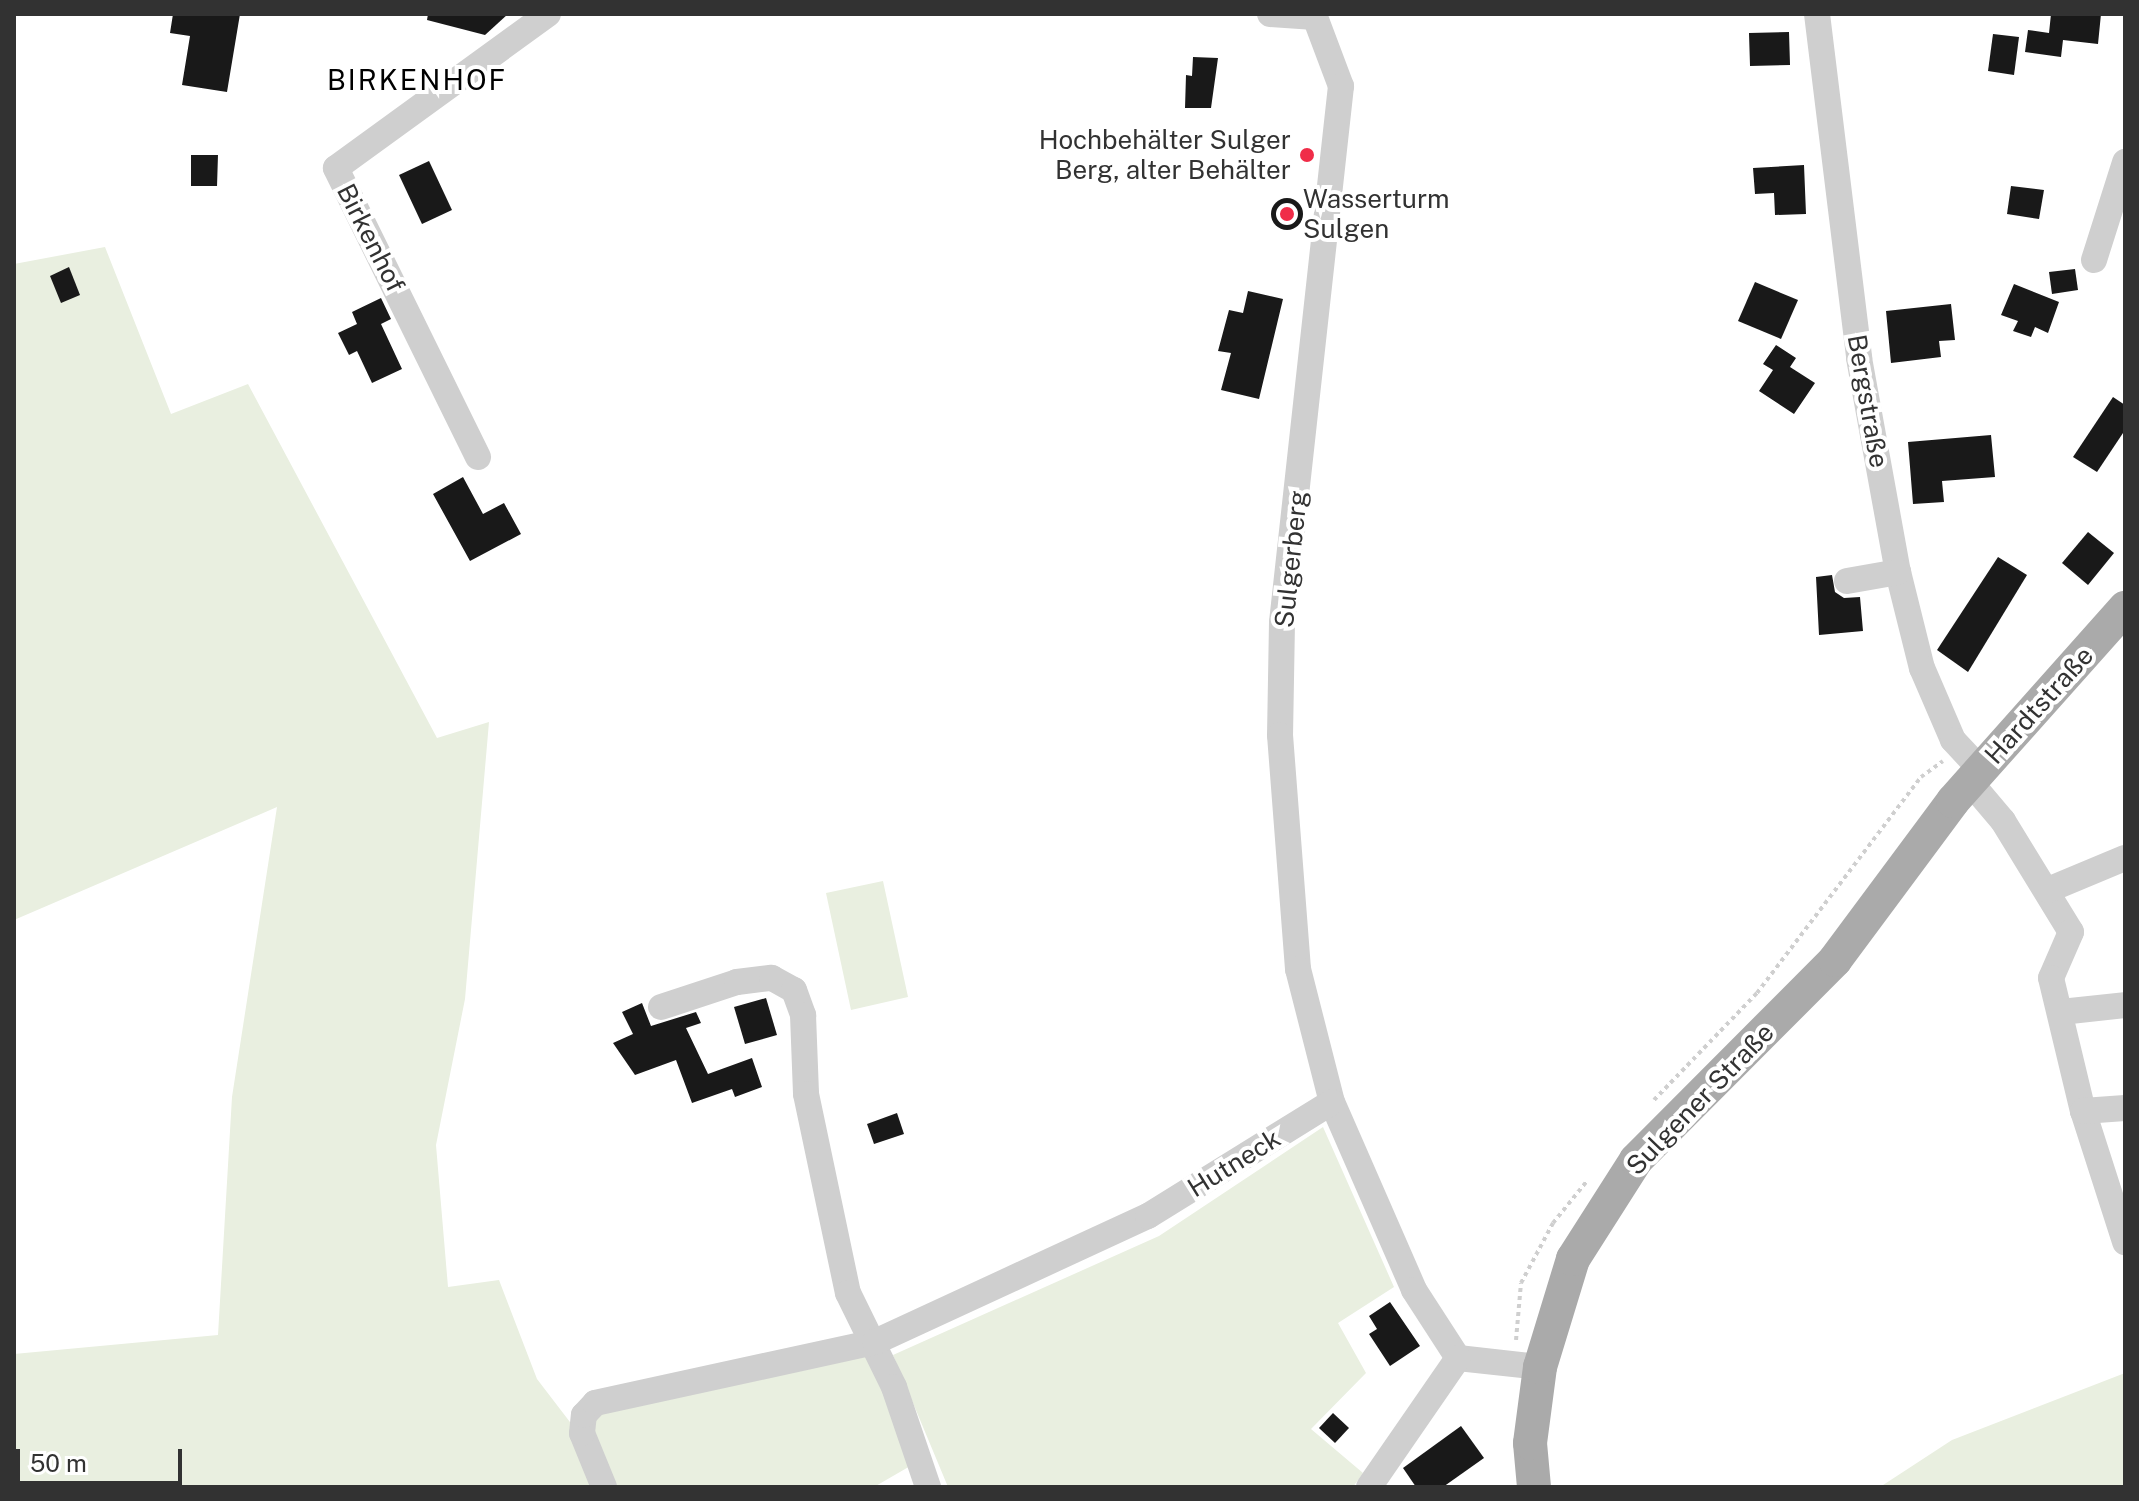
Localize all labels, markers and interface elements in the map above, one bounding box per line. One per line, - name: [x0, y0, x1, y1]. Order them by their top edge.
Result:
- district label: BIRKENHOF: [327, 63, 507, 97]
- place label: Hochbehälter Sulger Berg, alter Behälter: [1039, 124, 1291, 186]
- marker: Hochbehälter Sulger Berg, alter Behälter: [1298, 146, 1316, 164]
- street label: Birkenhof: [330, 179, 412, 297]
- place label: Wasserturm Sulgen: [1303, 183, 1450, 244]
- marker: Wasserturm Sulgen: [1278, 205, 1296, 223]
- street label: Bergstraße: [1841, 332, 1895, 470]
- street label: Sulgerberg: [1268, 489, 1314, 629]
- street label: Hardtstraße: [1978, 640, 2100, 770]
- street label: Sulgener Straße: [1620, 1017, 1780, 1181]
- street label: Hutneck: [1182, 1122, 1286, 1204]
- scale bar: [20, 1433, 186, 1483]
- text: 50 m: [30, 1449, 87, 1477]

